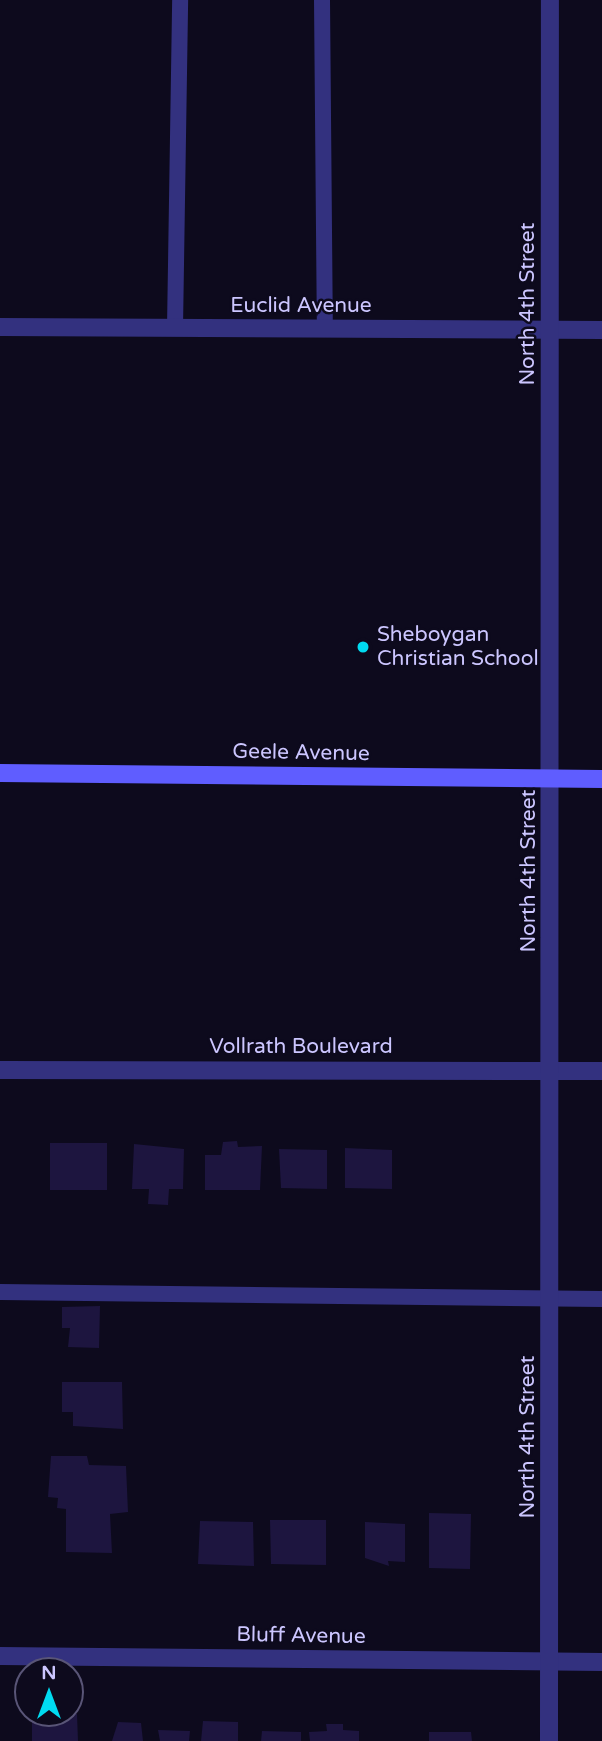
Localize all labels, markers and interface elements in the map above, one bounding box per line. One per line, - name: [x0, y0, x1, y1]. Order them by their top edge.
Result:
- street label: North 4th Street: [515, 222, 541, 386]
- street label: Euclid Avenue: [230, 293, 372, 319]
- place label: Sheboygan Christian School: [377, 622, 539, 672]
- marker: Sheboygan Christian School: [355, 639, 371, 655]
- street label: Geele Avenue: [232, 739, 370, 767]
- street label: North 4th Street: [516, 789, 542, 953]
- street label: Vollrath Boulevard: [209, 1034, 393, 1060]
- street label: North 4th Street: [515, 1355, 541, 1519]
- street label: Bluff Avenue: [236, 1622, 366, 1650]
- north arrow: [14, 1657, 84, 1727]
- text: N: [41, 1662, 57, 1684]

